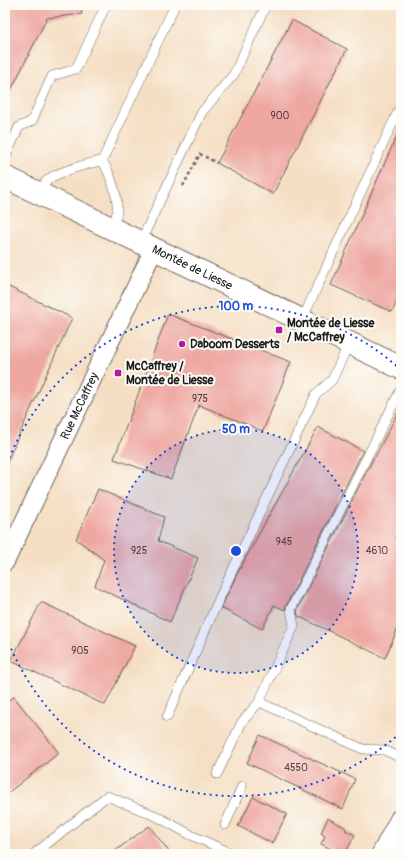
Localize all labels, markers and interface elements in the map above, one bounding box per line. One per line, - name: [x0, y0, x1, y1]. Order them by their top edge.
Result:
- house number: 900: [271, 110, 290, 122]
- street label: Montée de Liesse: [149, 242, 235, 294]
- text: 100 m: [219, 299, 254, 314]
- place label: Montée de Liesse / McCaffrey: [287, 316, 375, 345]
- marker: Montée de Liesse / McCaffrey: [274, 325, 284, 335]
- place label: Daboom Desserts: [190, 337, 280, 352]
- marker: Daboom Desserts: [177, 339, 187, 349]
- place label: McCaffrey / Montée de Liesse: [126, 359, 214, 388]
- marker: McCaffrey / Montée de Liesse: [113, 368, 123, 378]
- street label: Rue McCaffrey: [58, 370, 102, 442]
- house number: 975: [192, 393, 208, 405]
- text: 50 m: [222, 422, 250, 437]
- house number: 945: [276, 536, 292, 548]
- centre of rings: [229, 544, 243, 558]
- house number: 925: [131, 545, 147, 557]
- house number: 4610: [366, 545, 388, 557]
- house number: 905: [71, 645, 89, 657]
- house number: 4550: [284, 762, 308, 774]

